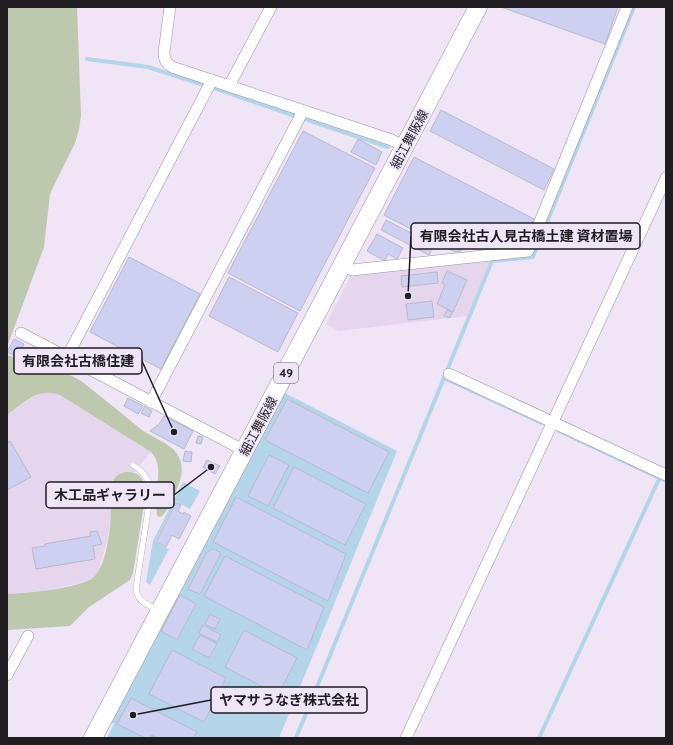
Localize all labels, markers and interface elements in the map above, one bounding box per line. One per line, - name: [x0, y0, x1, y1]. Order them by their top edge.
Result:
- street label: 細江舞阪線: [387, 107, 431, 171]
- callout: 有限会社古人見古橋土建 資材置場: [411, 223, 640, 249]
- text: 有限会社古人見古橋土建 資材置場: [419, 227, 633, 245]
- callout: 有限会社古橋住建: [14, 348, 142, 374]
- text: 有限会社古橋住建: [22, 352, 134, 370]
- road number: 49: [274, 363, 298, 383]
- street label: 細江舞阪線: [236, 394, 280, 458]
- callout: 木工品ギャラリー: [46, 482, 174, 508]
- text: 木工品ギャラリー: [54, 486, 166, 504]
- callout: ヤマサうなぎ株式会社: [211, 687, 367, 713]
- text: ヤマサうなぎ株式会社: [219, 691, 359, 709]

